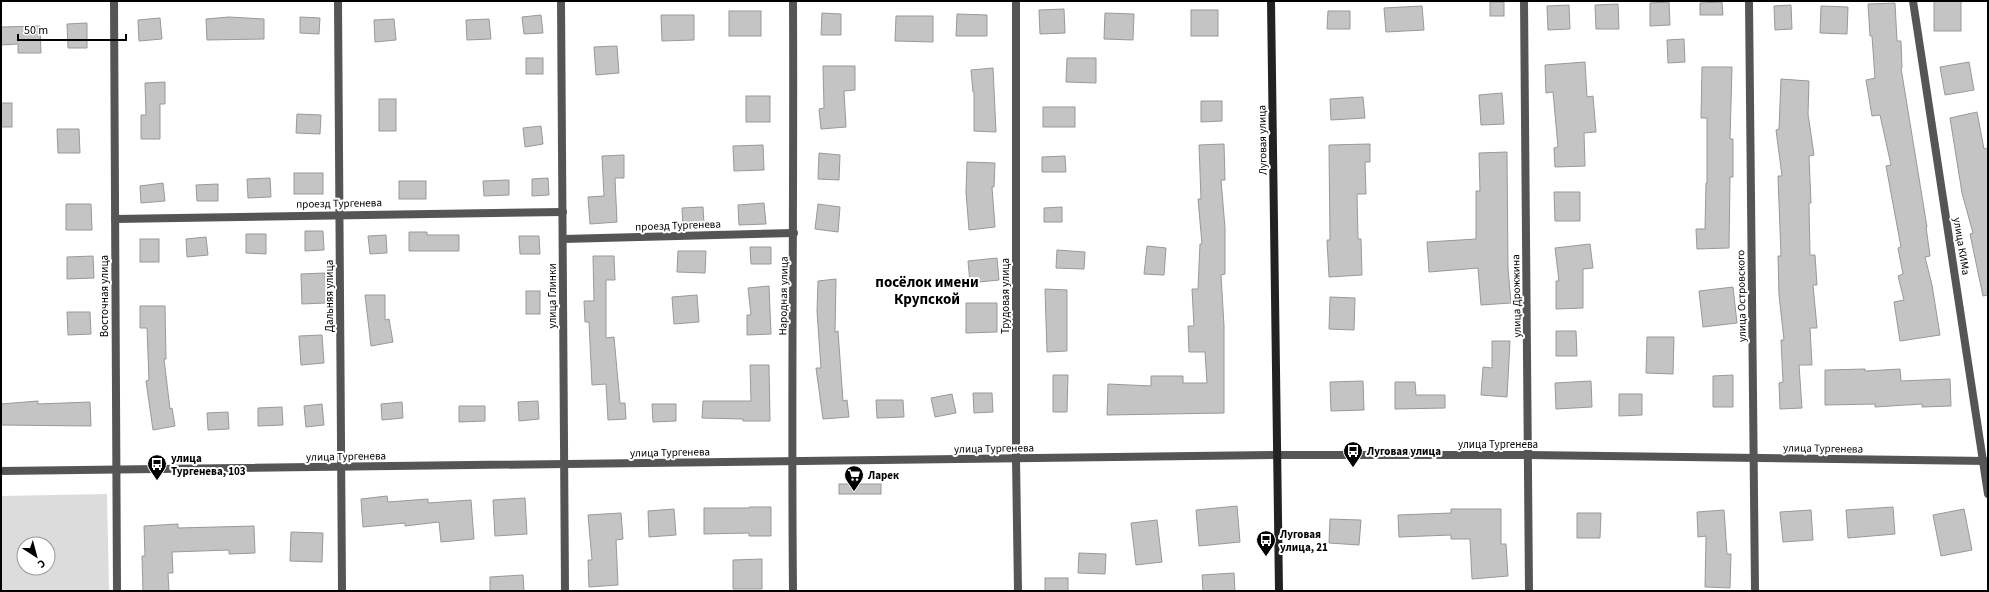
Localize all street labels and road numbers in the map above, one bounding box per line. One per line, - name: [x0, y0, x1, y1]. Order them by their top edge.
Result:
- street label: Луговая улица: [1254, 105, 1271, 175]
- street label: проезд Тургенева: [296, 195, 382, 212]
- street label: улица КИМа: [1950, 216, 1973, 276]
- street label: проезд Тургенева: [635, 217, 721, 234]
- street label: улица Островского: [1733, 250, 1750, 342]
- street label: улица Дрожжина: [1508, 254, 1525, 338]
- street label: Восточная улица: [97, 255, 112, 337]
- street label: Народная улица: [775, 256, 792, 336]
- street label: Трудовая улица: [998, 258, 1013, 334]
- street label: Дальняя улица: [322, 260, 337, 332]
- street label: улица Глинки: [545, 263, 560, 329]
- street label: улица Тургенева: [1458, 437, 1538, 452]
- street label: улица Тургенева: [954, 440, 1034, 457]
- street label: улица Тургенева: [1783, 440, 1863, 457]
- street label: улица Тургенева: [630, 444, 710, 461]
- street label: улица Тургенева: [306, 448, 386, 465]

